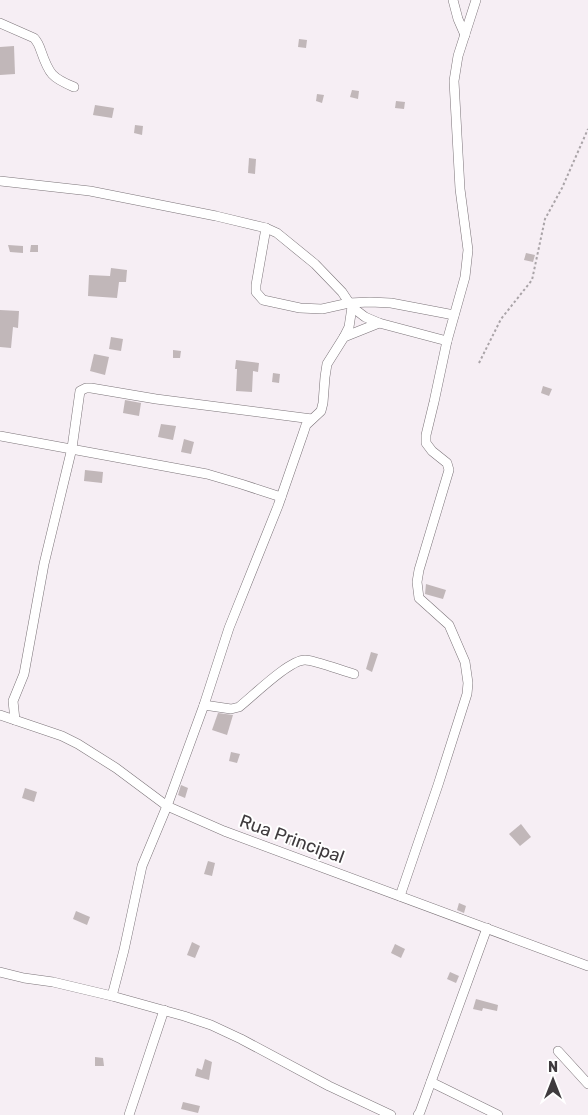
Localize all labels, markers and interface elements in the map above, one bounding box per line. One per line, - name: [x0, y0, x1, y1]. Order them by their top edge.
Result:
- street label: Rua Principal: [237, 810, 347, 868]
- north arrow: [528, 1055, 578, 1105]
- text: N: [548, 1059, 558, 1076]

